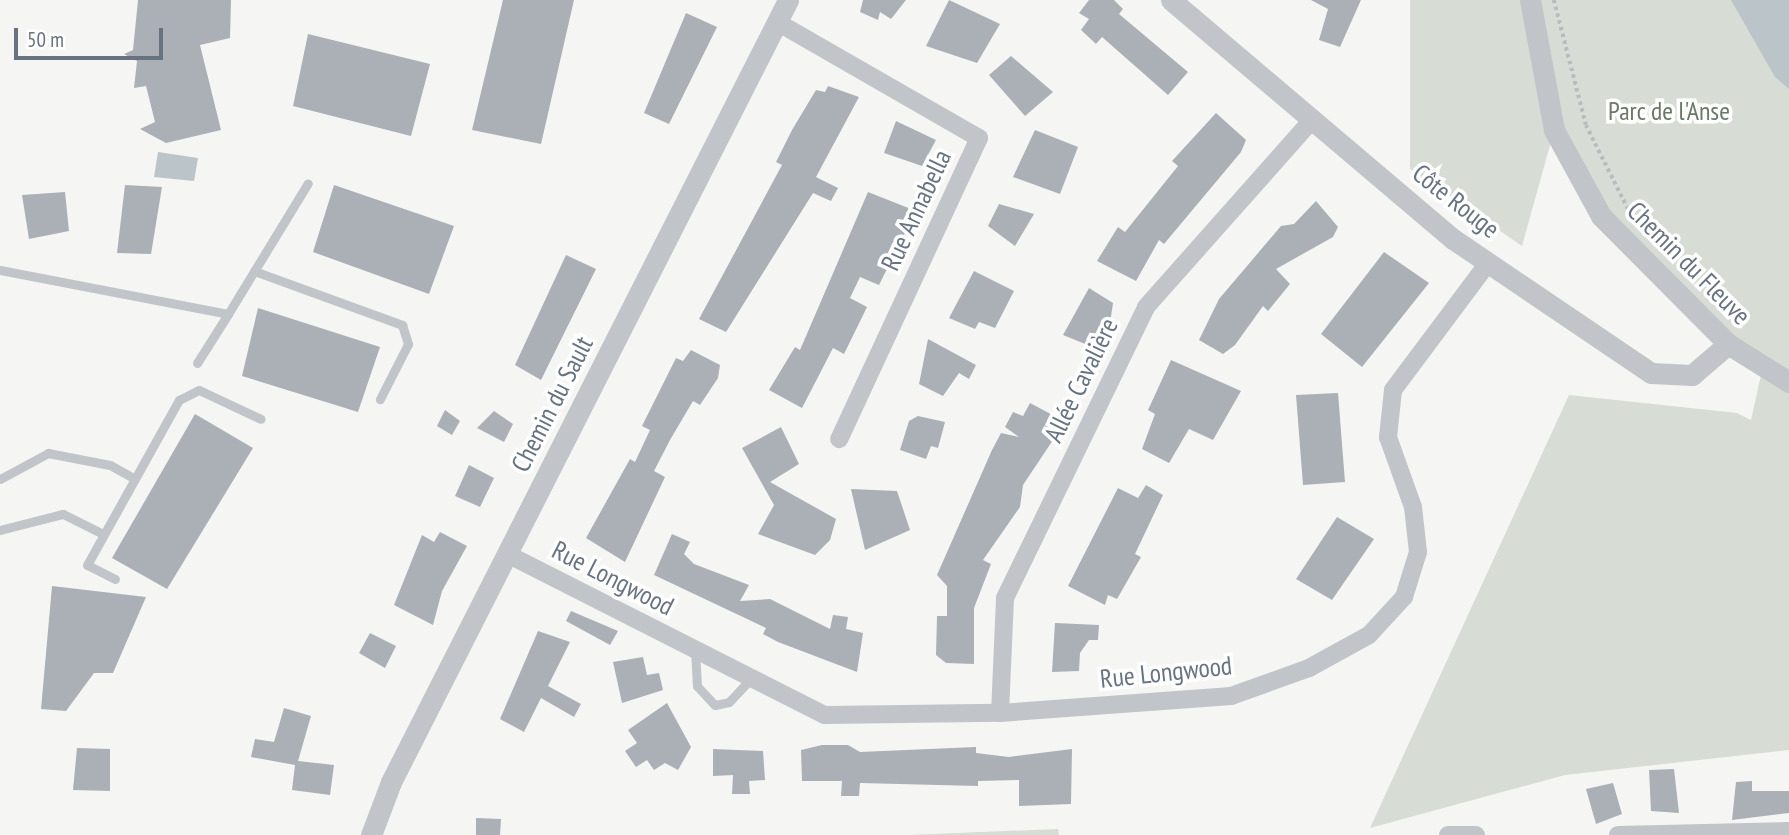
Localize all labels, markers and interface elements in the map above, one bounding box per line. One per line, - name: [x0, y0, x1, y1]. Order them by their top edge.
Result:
- scale bar: [18, 14, 166, 58]
- text: 50 m: [27, 26, 64, 53]
- park label: Parc de l'Anse: [1608, 95, 1730, 127]
- street label: Rue Annabella: [874, 144, 958, 276]
- street label: Côte Rouge: [1406, 157, 1506, 245]
- street label: Chemin du Fleuve: [1621, 195, 1757, 331]
- street label: Allée Cavalière: [1038, 313, 1124, 447]
- street label: Chemin du Sault: [505, 331, 599, 477]
- street label: Rue Longwood: [547, 534, 679, 622]
- street label: Rue Longwood: [1099, 650, 1233, 694]

